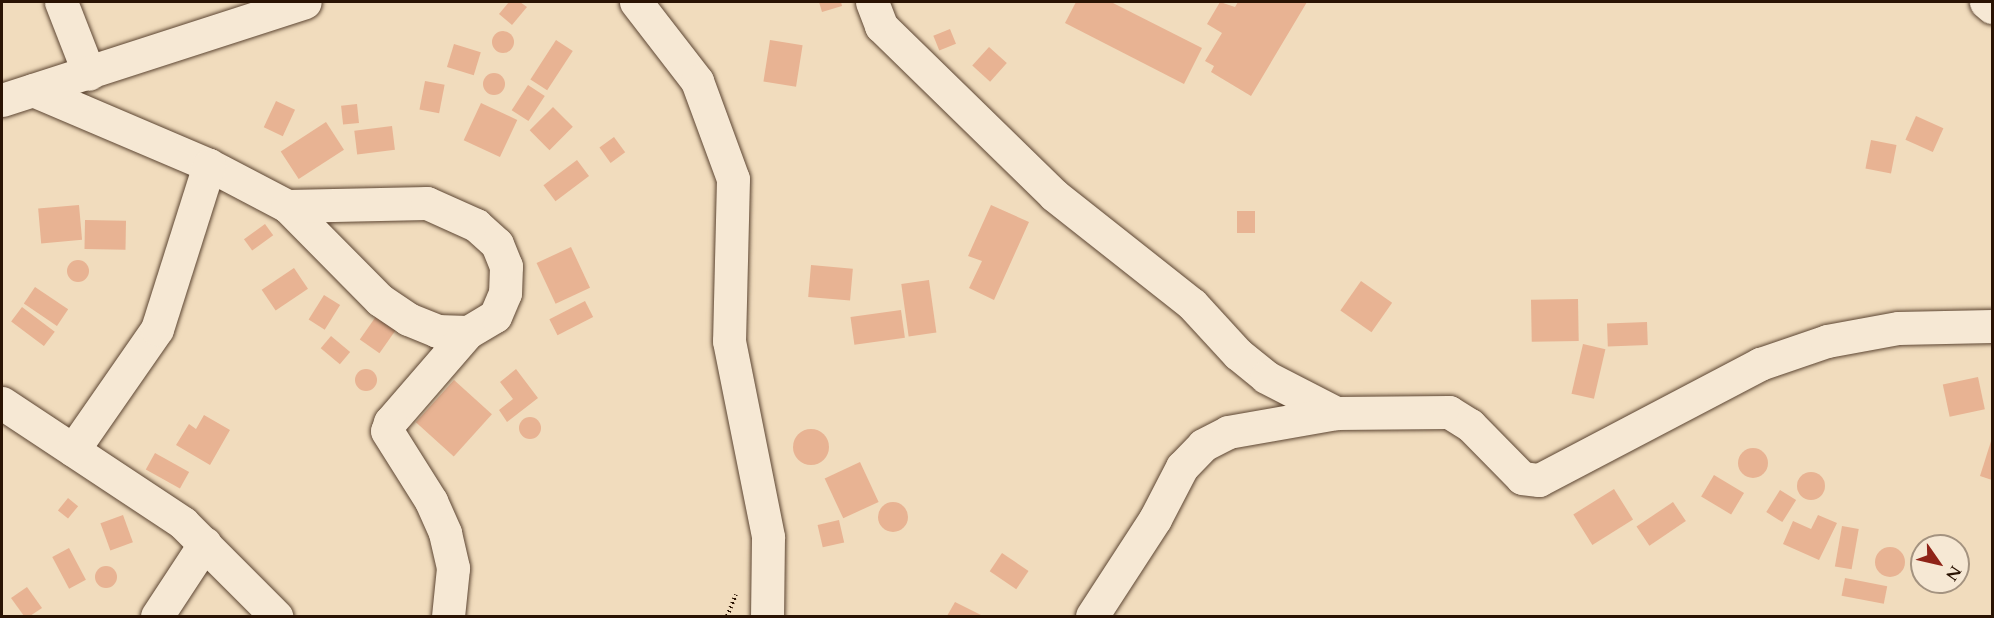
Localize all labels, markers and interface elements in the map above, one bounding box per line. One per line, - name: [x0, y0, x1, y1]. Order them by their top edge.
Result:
- north arrow: [1910, 534, 1970, 594]
- text: N: [1940, 561, 1966, 585]

